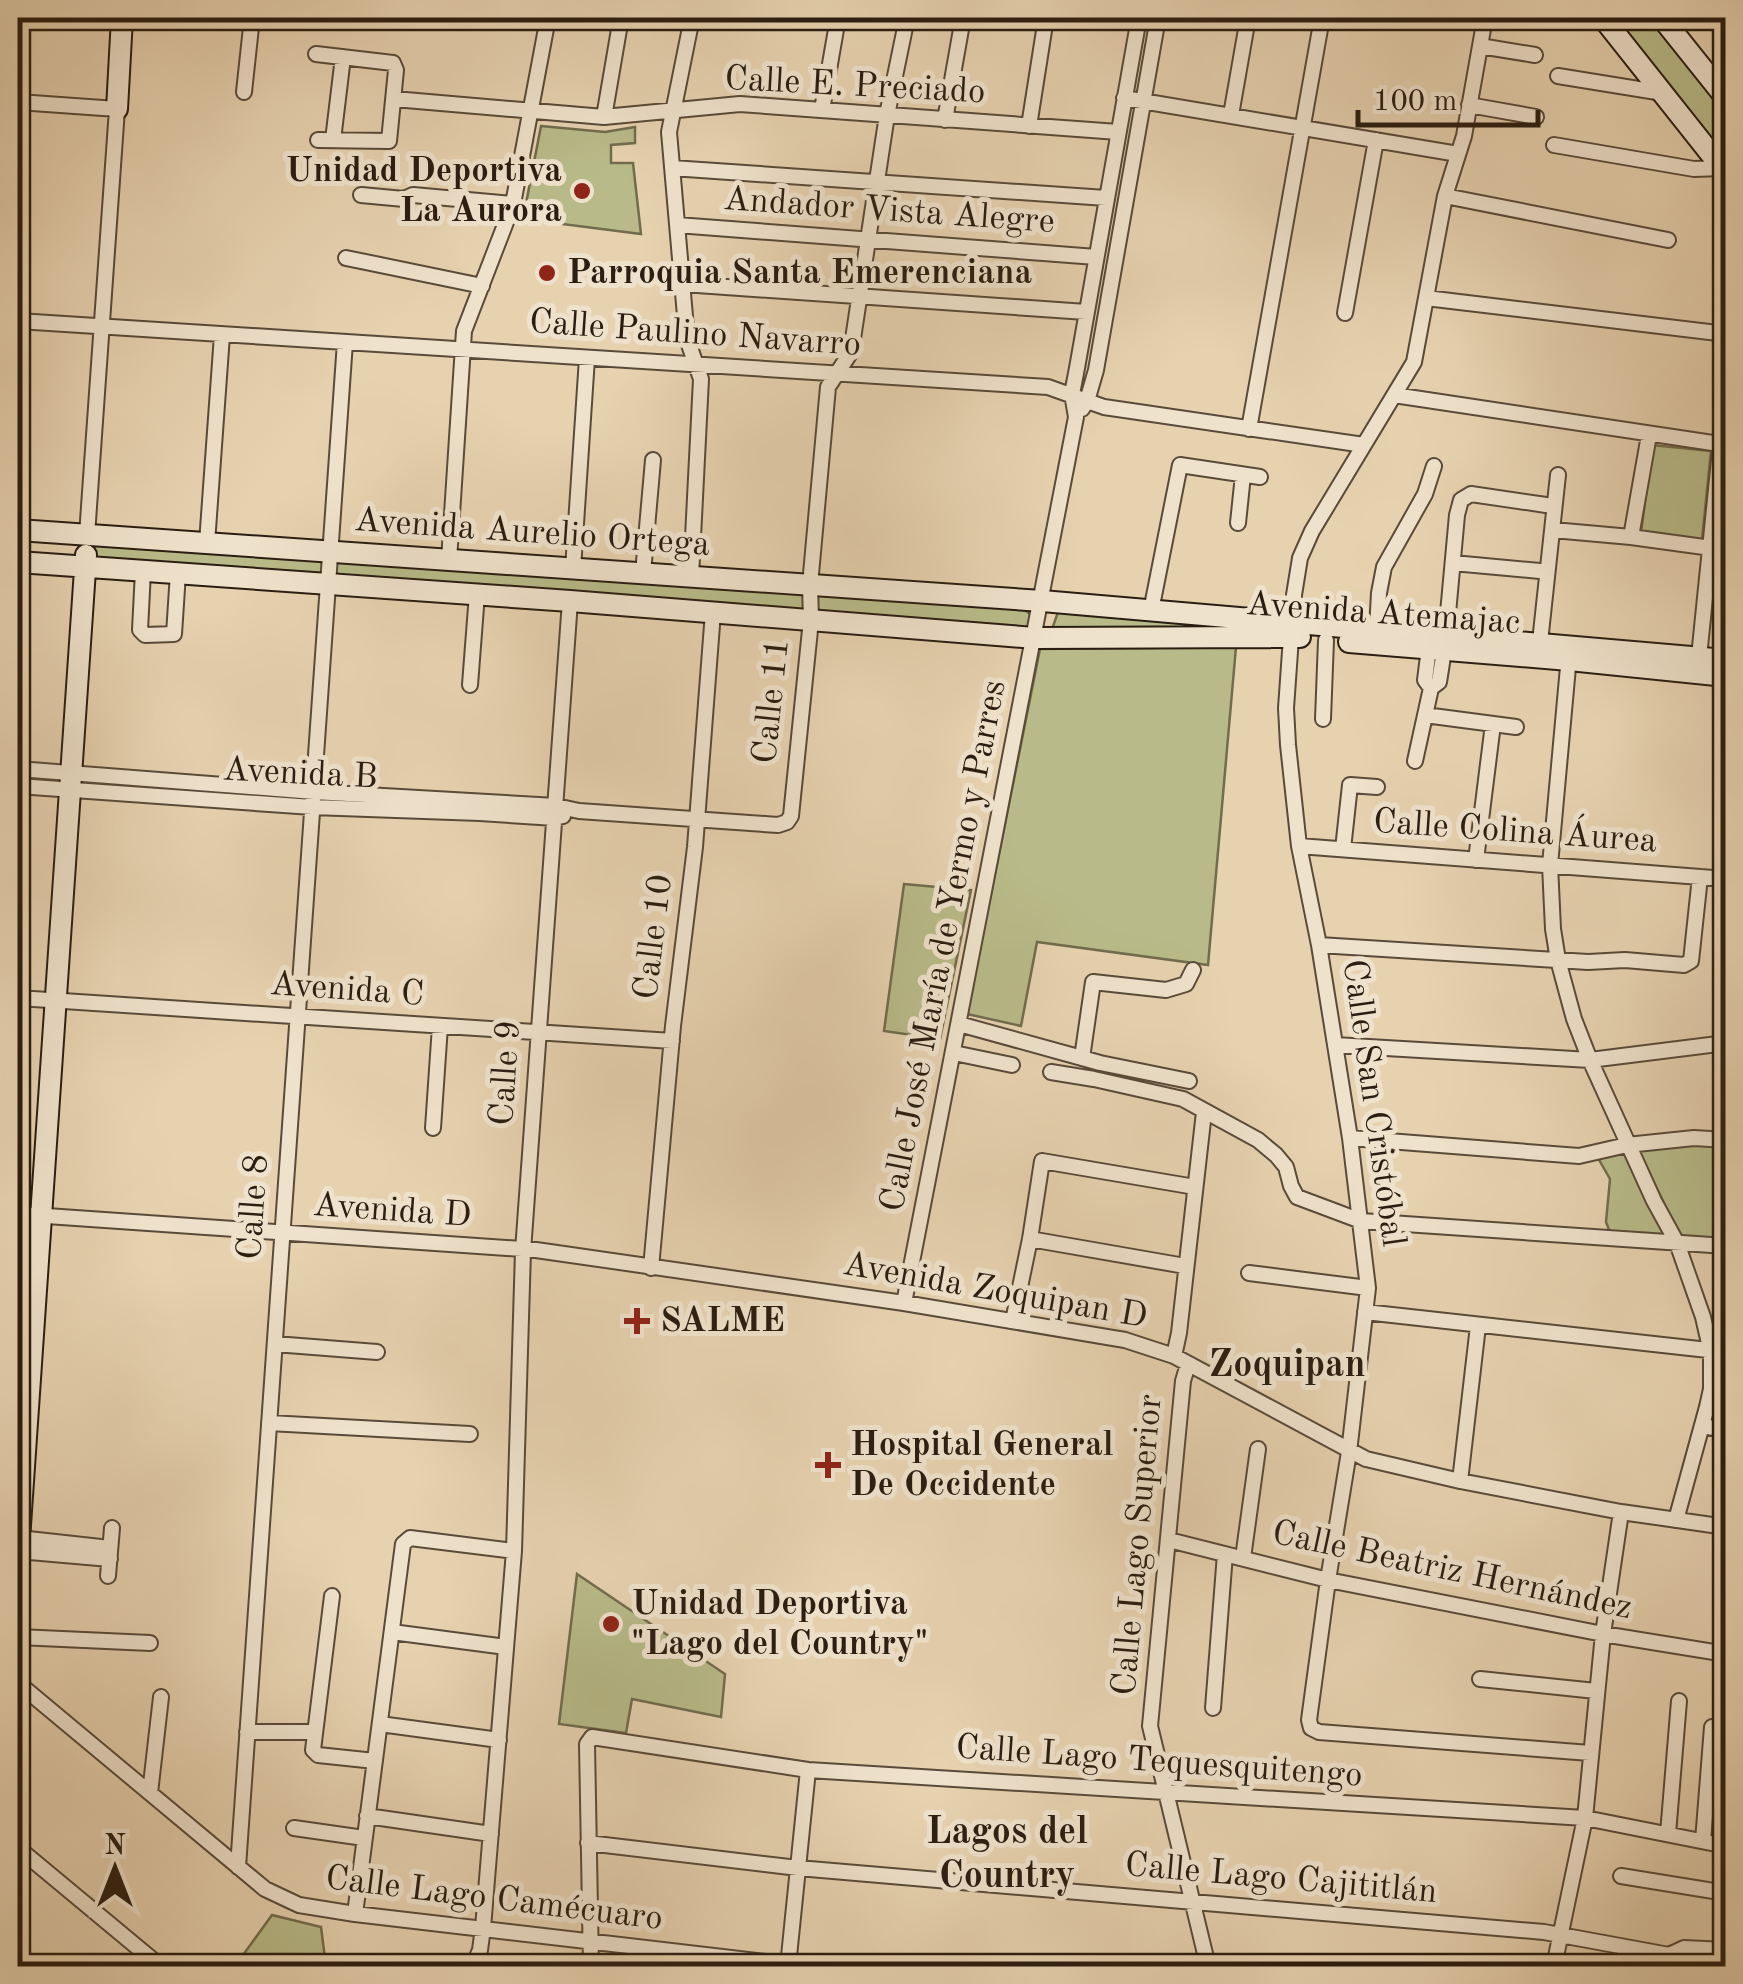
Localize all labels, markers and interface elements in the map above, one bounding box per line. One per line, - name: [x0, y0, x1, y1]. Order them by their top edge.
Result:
- street label: Calle E. Preciado: [724, 62, 986, 110]
- scale bar: [1358, 65, 1538, 127]
- text: 100 m: [1373, 87, 1457, 117]
- place label: Unidad Deportiva La Aurora: [285, 154, 562, 229]
- marker: Unidad Deportiva La Aurora: [571, 180, 593, 202]
- street label: Andador Vista Alegre: [722, 182, 1056, 240]
- place label: Parroquia Santa Emerenciana: [567, 256, 1032, 291]
- marker: Parroquia Santa Emerenciana: [536, 262, 558, 284]
- street label: Calle Paulino Navarro: [528, 305, 862, 363]
- street label: Avenida Aurelio Ortega: [353, 503, 711, 563]
- street label: Avenida Atemajac: [1245, 587, 1521, 641]
- street label: Calle 11: [748, 636, 796, 766]
- street label: Calle José María de Yermo y Parres: [875, 677, 1013, 1215]
- street label: Avenida B: [222, 752, 378, 796]
- street label: Calle Colina Áurea: [1372, 798, 1659, 859]
- street label: Calle 10: [629, 872, 679, 1002]
- street label: Calle San Cristóbal: [1335, 957, 1411, 1249]
- street label: Avenida C: [269, 967, 425, 1013]
- street label: Calle 9: [485, 1019, 527, 1127]
- street label: Calle 8: [233, 1153, 275, 1261]
- street label: Avenida D: [312, 1188, 472, 1234]
- street label: Avenida Zoquipan D: [840, 1247, 1150, 1335]
- place label: SALME: [660, 1304, 785, 1339]
- marker: SALME: [624, 1308, 650, 1334]
- district label: Zoquipan: [1208, 1347, 1366, 1385]
- street label: Calle Lago Superior: [1107, 1393, 1169, 1697]
- place label: Hospital General De Occidente: [850, 1428, 1114, 1503]
- marker: Hospital General De Occidente: [815, 1452, 841, 1478]
- street label: Calle Beatriz Hernández: [1269, 1516, 1635, 1626]
- place label: Unidad Deportiva "Lago del Country": [631, 1587, 928, 1662]
- marker: Unidad Deportiva "Lago del Country": [600, 1613, 622, 1635]
- street label: Calle Lago Tequesquitengo: [954, 1730, 1364, 1794]
- district label: Lagos del Country: [926, 1814, 1088, 1896]
- north arrow: [65, 1819, 165, 1919]
- text: N: [104, 1833, 126, 1861]
- street label: Calle Lago Cajititlán: [1123, 1848, 1439, 1910]
- street label: Calle Lago Camécuaro: [323, 1861, 665, 1937]

